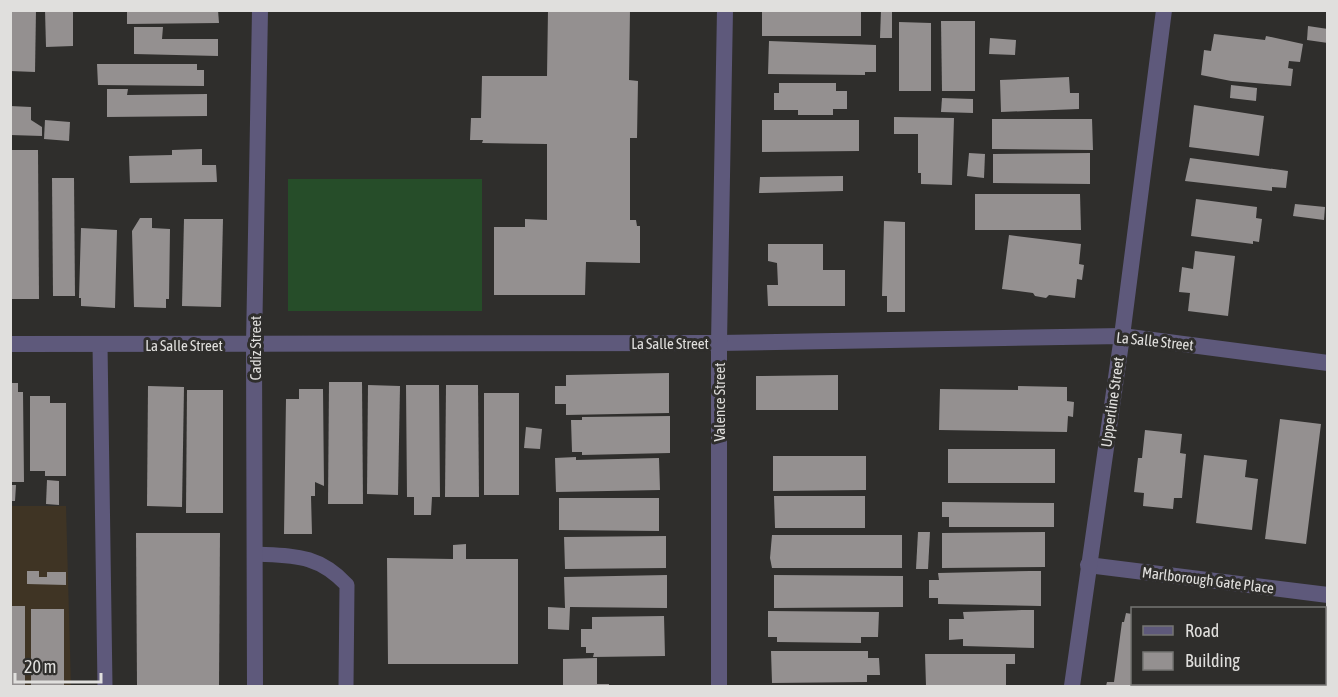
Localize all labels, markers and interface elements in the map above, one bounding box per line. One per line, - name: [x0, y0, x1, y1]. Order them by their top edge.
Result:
- street label: Cadiz Street: [247, 316, 264, 380]
- street label: La Salle Street: [1115, 328, 1195, 354]
- street label: La Salle Street: [631, 335, 709, 352]
- street label: La Salle Street: [145, 337, 223, 354]
- street label: Upperline Street: [1097, 356, 1127, 448]
- street label: Valence Street: [711, 362, 728, 442]
- street label: Marlborough Gate Place: [1141, 563, 1275, 597]
- legend: [1131, 607, 1326, 685]
- text: Road: [1185, 620, 1219, 641]
- scale bar: [15, 646, 100, 684]
- text: Building: [1185, 650, 1240, 671]
- text: 20 m: [24, 656, 56, 677]

